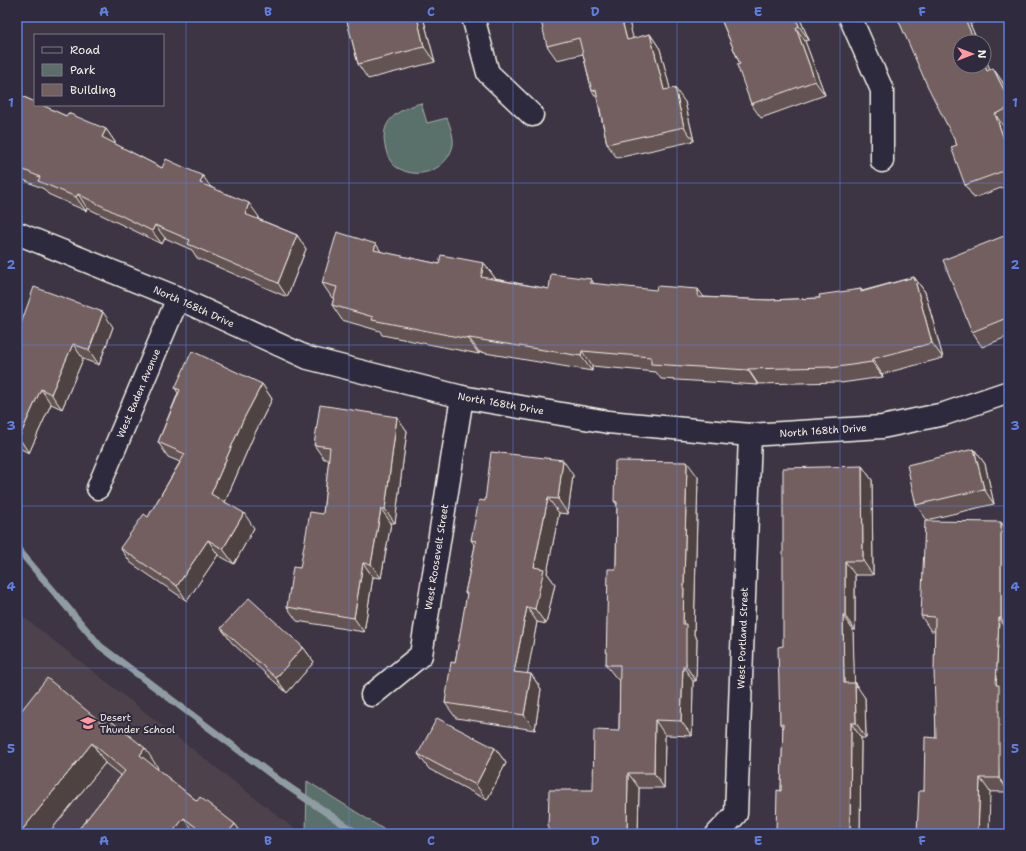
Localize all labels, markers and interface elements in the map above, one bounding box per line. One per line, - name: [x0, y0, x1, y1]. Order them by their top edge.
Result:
- text: A: [99, 3, 109, 20]
- text: B: [264, 3, 272, 20]
- text: C: [427, 3, 435, 20]
- text: D: [590, 3, 600, 20]
- text: E: [754, 3, 763, 20]
- text: F: [918, 3, 926, 20]
- legend: [34, 34, 164, 106]
- north arrow: [952, 34, 992, 74]
- text: Road: [70, 42, 101, 58]
- text: N: [974, 50, 989, 59]
- text: Park: [70, 62, 96, 78]
- text: Building: [70, 82, 116, 98]
- text: 1: [8, 94, 14, 111]
- text: 1: [1012, 94, 1018, 111]
- text: 2: [6, 256, 16, 273]
- text: 2: [1010, 256, 1020, 273]
- street label: North 168th Drive: [151, 283, 237, 330]
- street label: West Baden Avenue: [114, 346, 163, 440]
- street label: North 168th Drive: [457, 390, 545, 418]
- text: 3: [6, 417, 16, 434]
- text: 3: [1010, 417, 1020, 434]
- street label: North 168th Drive: [779, 421, 867, 440]
- street label: West Roosevelt Street: [422, 503, 451, 611]
- text: 4: [6, 578, 16, 595]
- text: 4: [1010, 578, 1020, 595]
- street label: West Portland Street: [734, 587, 751, 689]
- place label: Desert Thunder School: [100, 711, 175, 736]
- school or university icon: Desert Thunder School: [79, 714, 97, 732]
- text: 5: [7, 740, 15, 757]
- text: 5: [1011, 740, 1019, 757]
- text: A: [99, 832, 109, 849]
- text: B: [264, 832, 272, 849]
- text: C: [427, 832, 435, 849]
- text: D: [590, 832, 600, 849]
- text: E: [754, 832, 763, 849]
- text: F: [918, 832, 926, 849]

